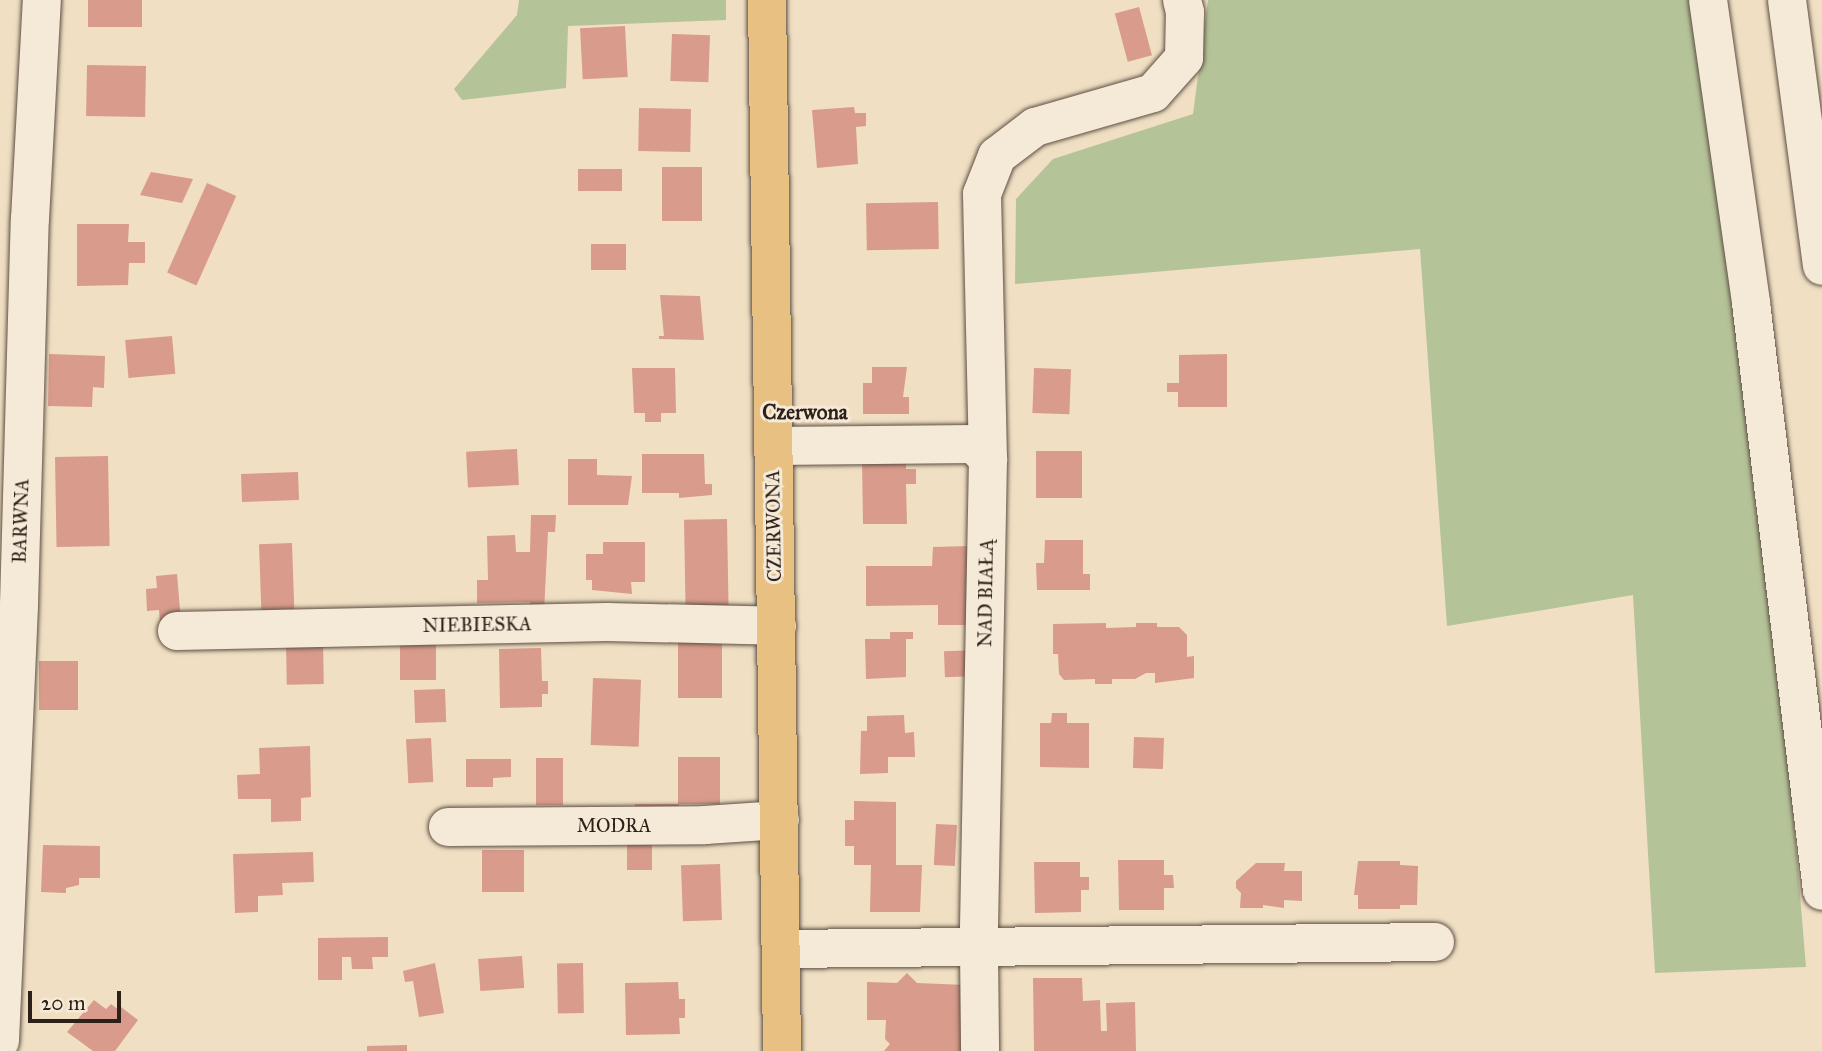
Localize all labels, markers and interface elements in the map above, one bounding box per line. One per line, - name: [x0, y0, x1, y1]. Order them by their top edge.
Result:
- district label: Czerwona: [762, 399, 848, 425]
- street label: CZERWONA: [762, 470, 786, 582]
- street label: BARWNA: [8, 478, 34, 564]
- street label: NAD BIAŁĄ: [974, 538, 998, 648]
- street label: NIEBIESKA: [422, 613, 532, 637]
- street label: MODRA: [577, 815, 651, 837]
- scale bar: [32, 978, 124, 1022]
- text: 20 m: [41, 990, 86, 1016]

